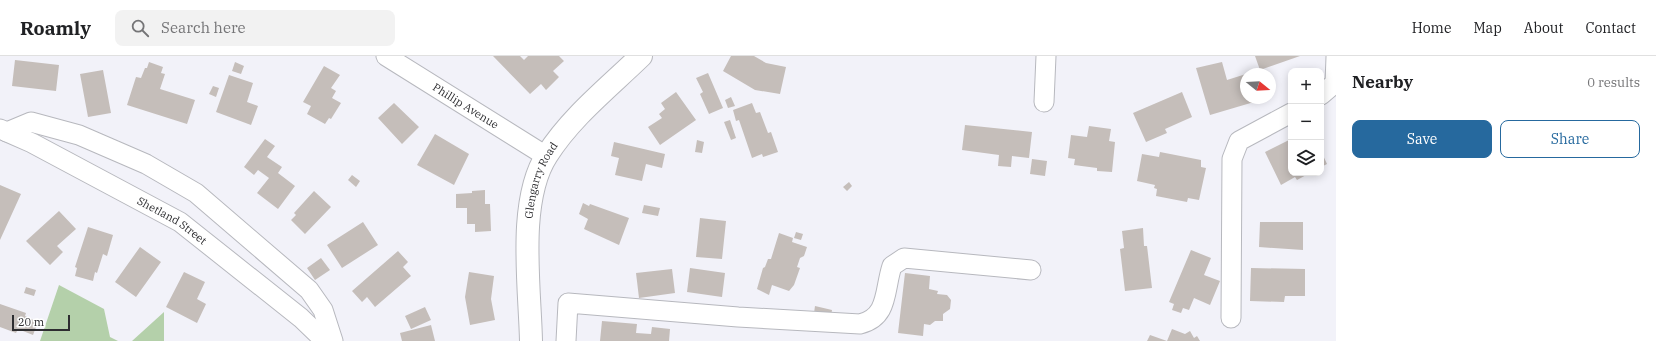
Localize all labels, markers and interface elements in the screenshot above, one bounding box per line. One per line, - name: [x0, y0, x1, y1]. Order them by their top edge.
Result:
- search box: [115, 10, 395, 46]
- text: Roamly: [20, 16, 91, 40]
- icon: search: [129, 17, 151, 39]
- text: Search here: [161, 18, 246, 37]
- text: Home: [1412, 19, 1451, 37]
- text: Map: [1473, 19, 1502, 37]
- text: About: [1524, 19, 1563, 37]
- text: Contact: [1585, 19, 1636, 37]
- north arrow: [1240, 68, 1276, 104]
- map controls: [1288, 68, 1324, 176]
- button: +: [1288, 68, 1324, 104]
- text: Nearby: [1352, 71, 1413, 93]
- text: 0 results: [1587, 74, 1640, 91]
- street label: Phillip Avenue: [430, 80, 501, 132]
- button: −: [1288, 104, 1324, 140]
- button: Save: [1352, 120, 1492, 158]
- button: Share: [1500, 120, 1640, 158]
- street label: Glengarry Road: [522, 139, 561, 219]
- button: layers: [1288, 140, 1324, 176]
- street label: Shetland Street: [135, 193, 210, 248]
- scale bar: [12, 313, 70, 332]
- text: 20 m: [18, 315, 44, 329]

